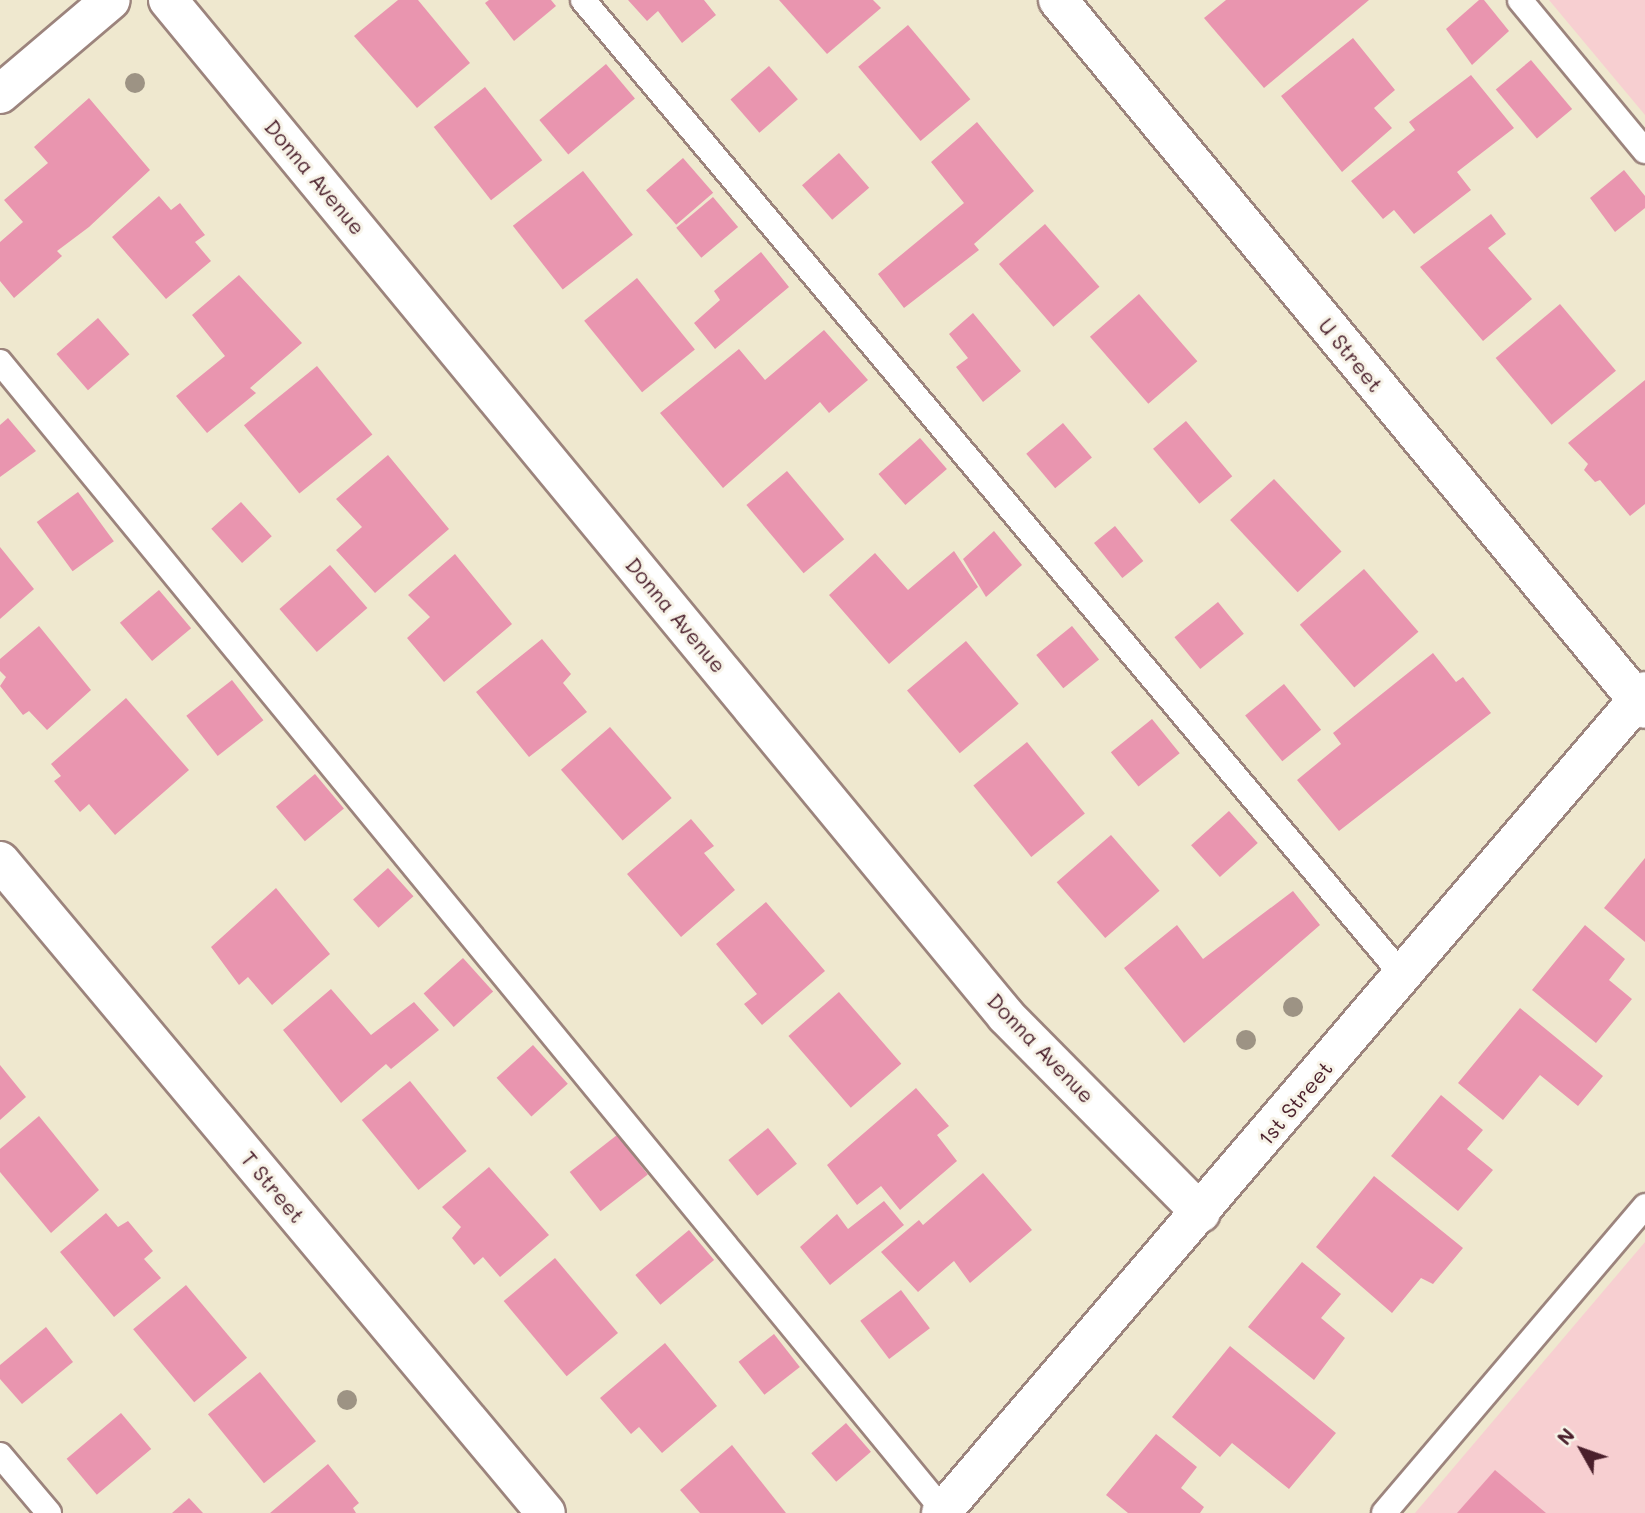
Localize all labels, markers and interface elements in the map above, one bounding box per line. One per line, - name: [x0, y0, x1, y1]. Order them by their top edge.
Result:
- street label: Donna Avenue: [260, 114, 370, 240]
- street label: U Street: [1314, 313, 1388, 397]
- street label: Donna Avenue: [621, 552, 731, 678]
- street label: Donna Avenue: [982, 988, 1100, 1108]
- street label: 1st Street: [1252, 1056, 1338, 1150]
- street label: T Street: [236, 1146, 310, 1228]
- north arrow: [1547, 1415, 1617, 1485]
- text: N: [1551, 1423, 1580, 1450]

